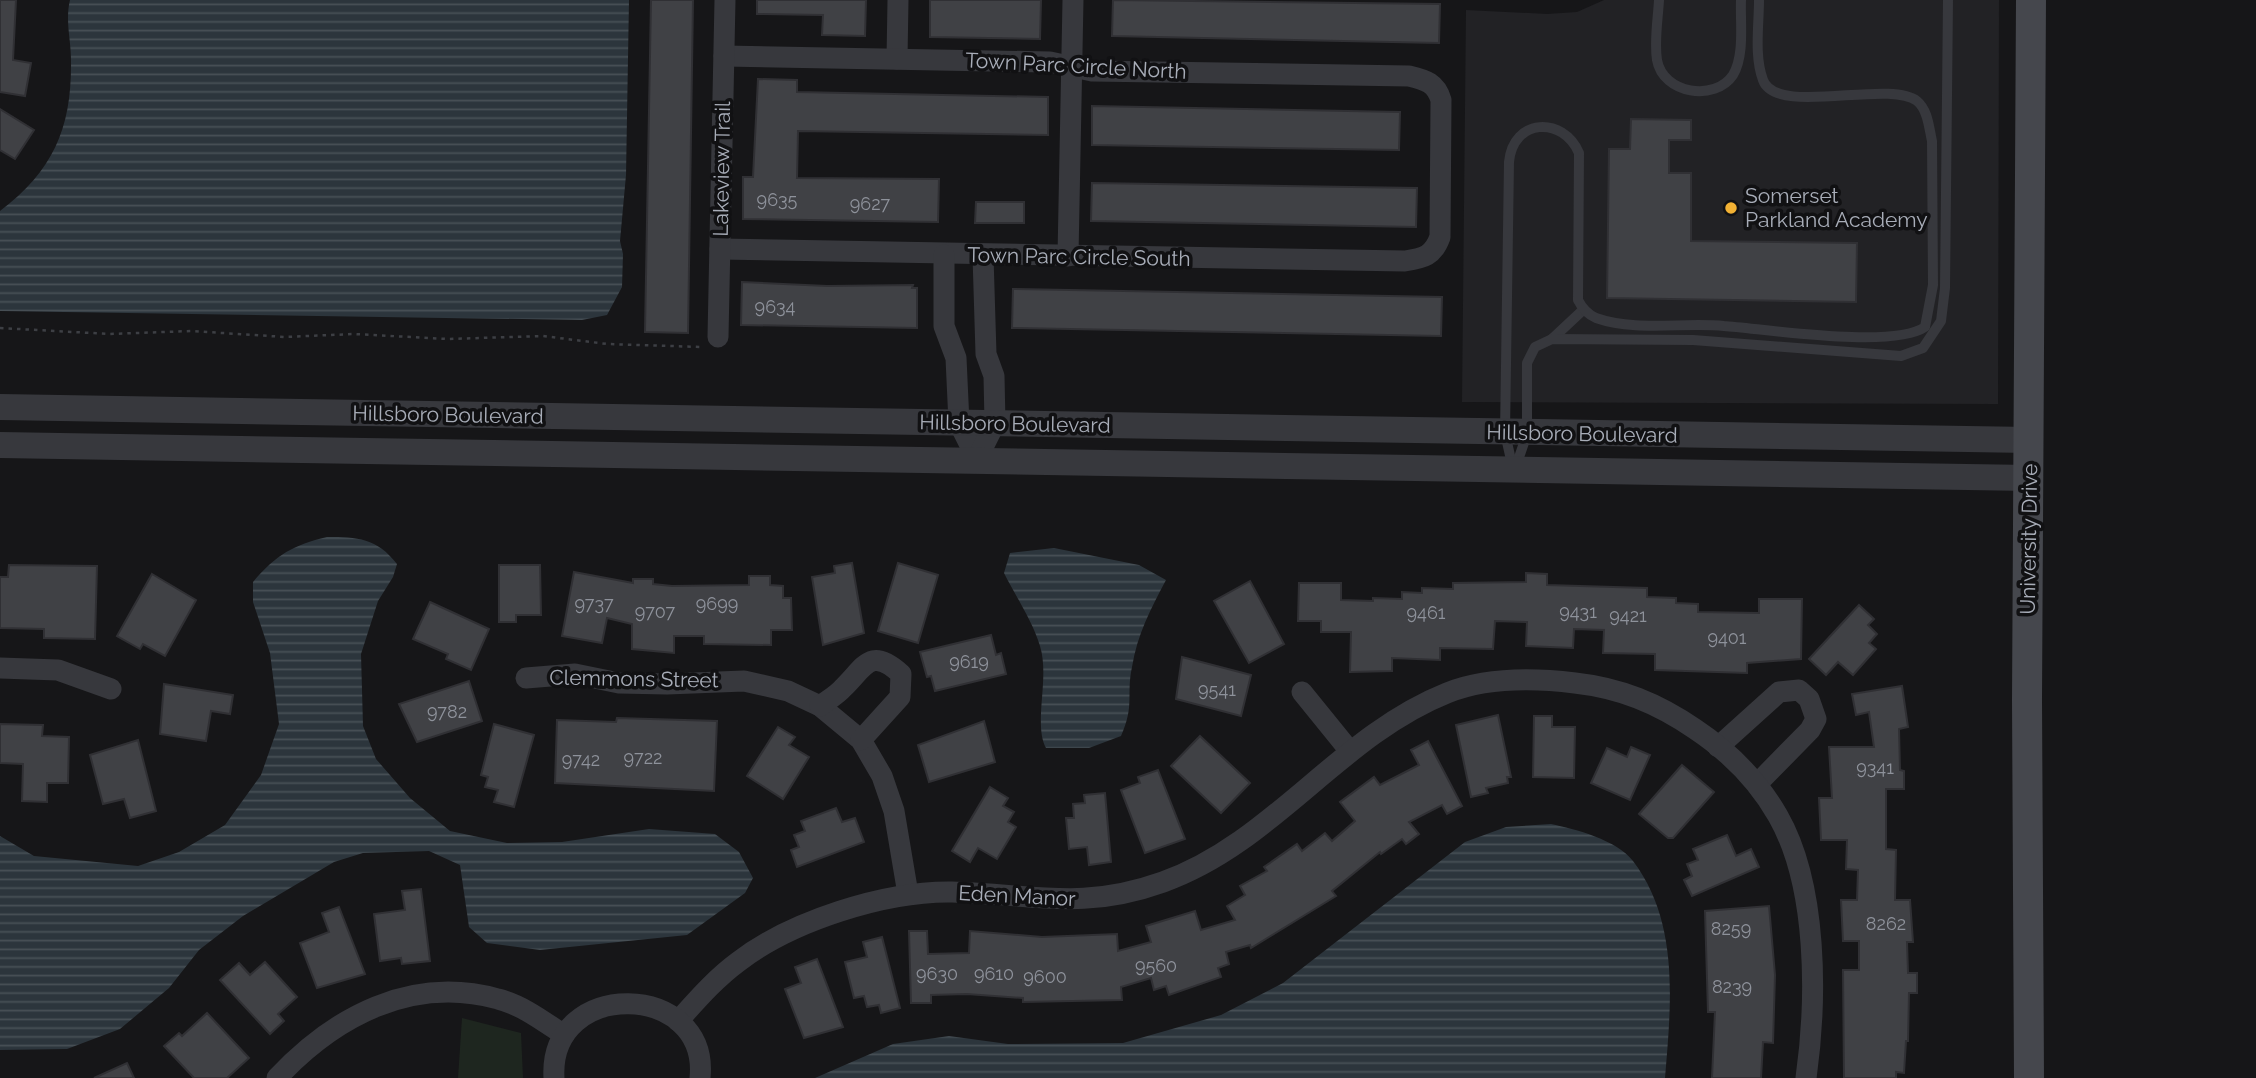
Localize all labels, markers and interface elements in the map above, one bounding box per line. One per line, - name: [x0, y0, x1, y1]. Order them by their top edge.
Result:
- street label: Town Parc Circle North: [965, 47, 1187, 84]
- street label: Lakeview Trail: [708, 101, 735, 237]
- place label: Somerset Parkland Academy: [1745, 183, 1928, 232]
- house number: 9635: [757, 189, 798, 210]
- house number: 9627: [850, 193, 891, 214]
- marker: Somerset Parkland Academy: [1723, 200, 1739, 216]
- street label: Town Parc Circle South: [967, 242, 1191, 271]
- house number: 9634: [755, 296, 796, 317]
- street label: Hillsboro Boulevard: [352, 400, 544, 429]
- street label: Hillsboro Boulevard: [919, 409, 1111, 438]
- street label: Hillsboro Boulevard: [1486, 419, 1678, 448]
- street label: University Drive: [2015, 463, 2042, 615]
- house number: 9737: [574, 593, 614, 614]
- house number: 9699: [696, 593, 738, 614]
- house number: 9707: [635, 601, 676, 622]
- house number: 9431: [1559, 601, 1597, 622]
- house number: 9461: [1407, 602, 1446, 623]
- house number: 9421: [1609, 605, 1647, 626]
- house number: 9401: [1707, 627, 1747, 648]
- house number: 9619: [949, 651, 989, 672]
- street label: Clemmons Street: [549, 665, 719, 692]
- house number: 9541: [1198, 679, 1236, 700]
- house number: 9782: [427, 701, 467, 722]
- house number: 9722: [624, 747, 662, 768]
- house number: 9742: [562, 749, 600, 770]
- house number: 9341: [1856, 757, 1894, 778]
- street label: Eden Manor: [958, 880, 1077, 911]
- house number: 8262: [1866, 913, 1906, 934]
- house number: 8259: [1711, 918, 1751, 939]
- house number: 9560: [1135, 955, 1177, 976]
- house number: 9630: [916, 963, 958, 984]
- house number: 9610: [974, 963, 1014, 984]
- house number: 9600: [1023, 966, 1067, 987]
- house number: 8239: [1712, 976, 1752, 997]

